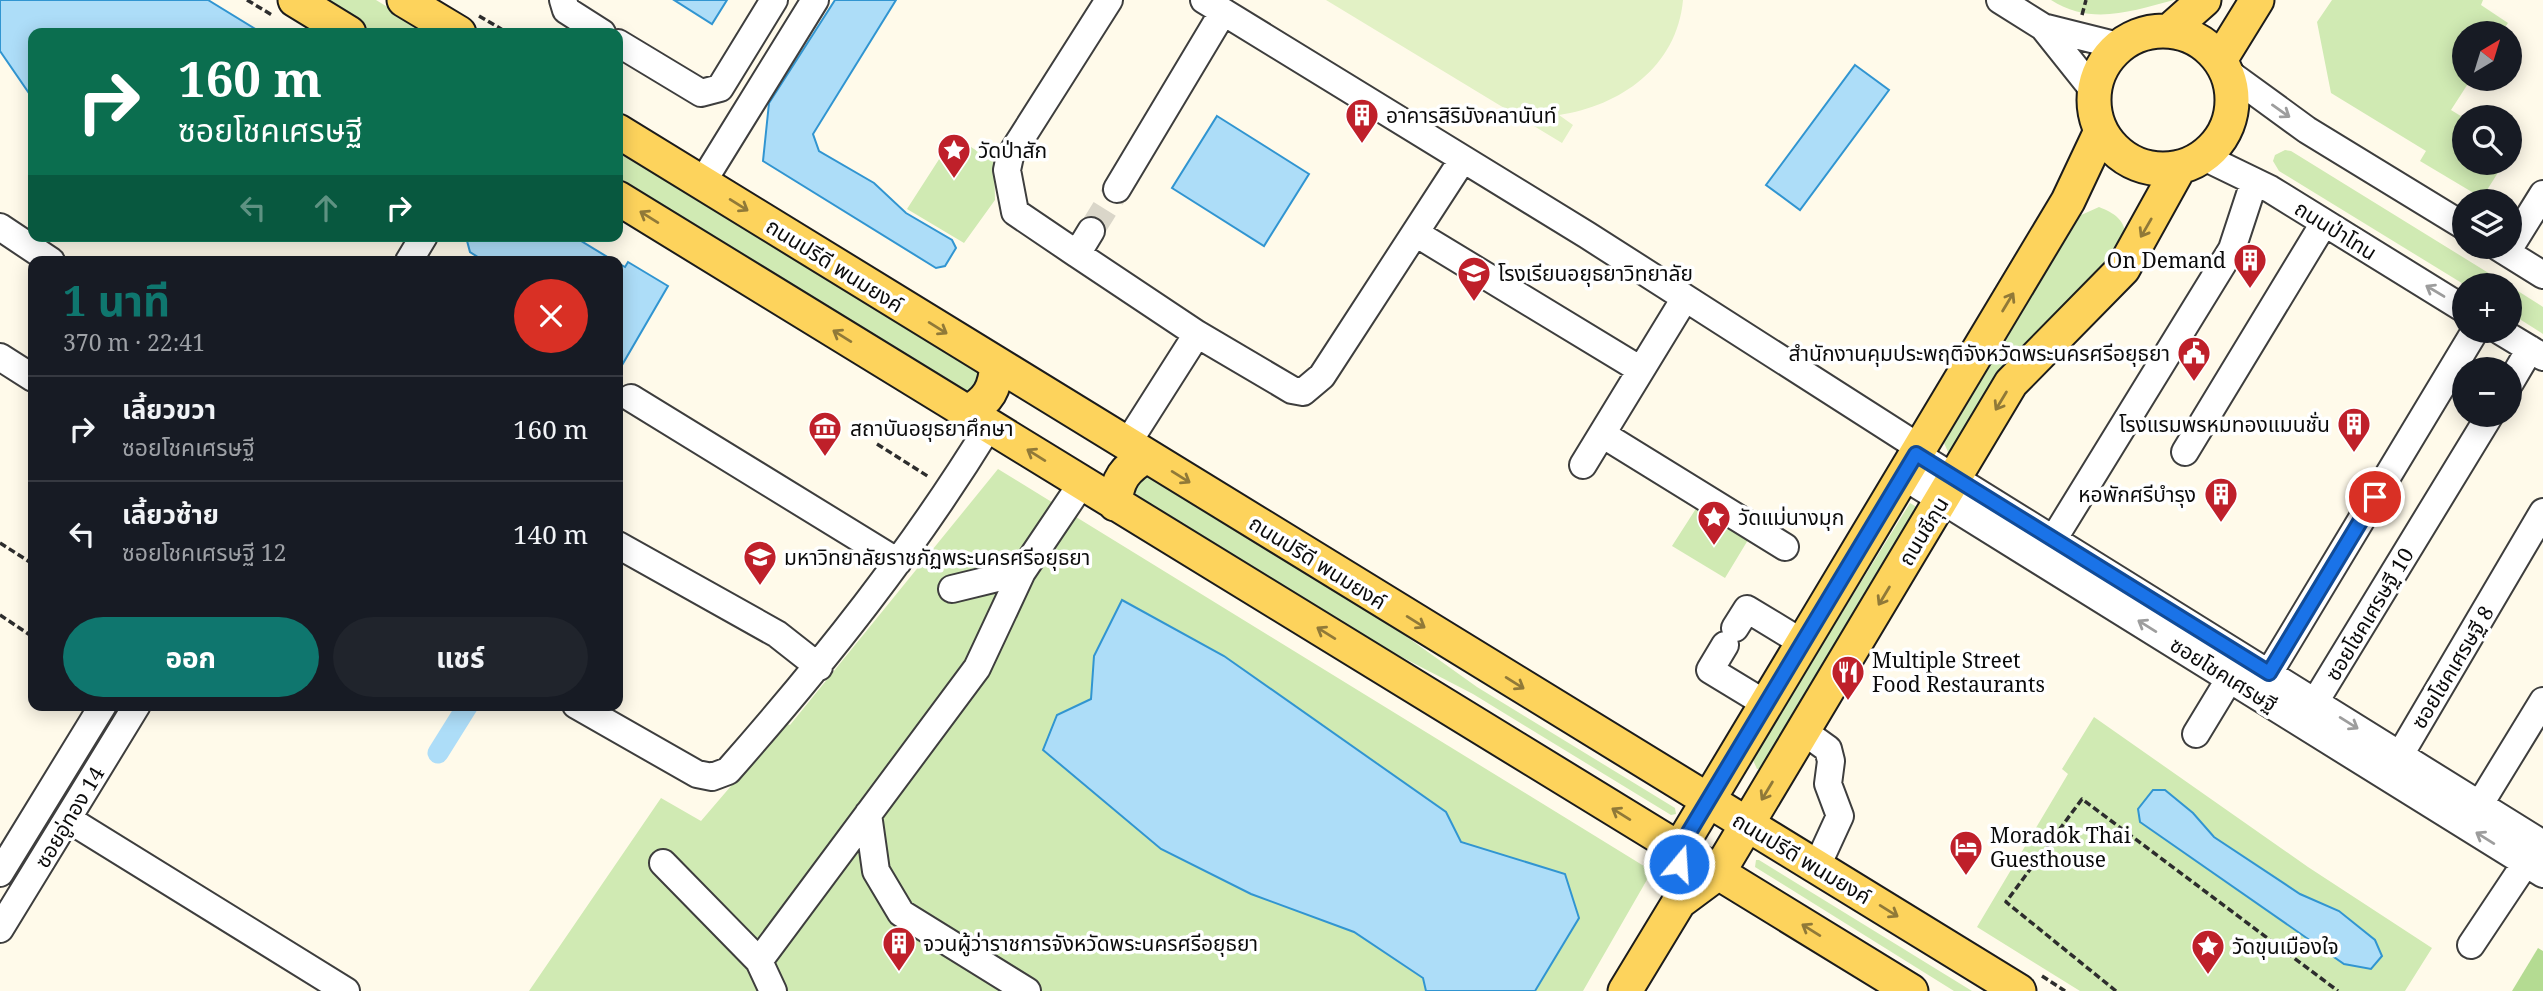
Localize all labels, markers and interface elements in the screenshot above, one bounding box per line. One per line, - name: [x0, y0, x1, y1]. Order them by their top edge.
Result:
- north arrow: [2452, 21, 2522, 91]
- map controls: [2452, 21, 2522, 427]
- text: 160 m: [178, 45, 322, 111]
- icon: right: [63, 56, 154, 147]
- building icon: อาคารสิริมังคลานันท์: [1343, 96, 1381, 145]
- place label: อาคารสิริมังคลานันท์: [1386, 101, 1557, 129]
- one-way arrow: [2271, 104, 2290, 118]
- button: search: [2452, 105, 2522, 175]
- text: ซอยโชคเศรษฐี: [178, 108, 363, 151]
- place icon: วัดป่าสัก: [935, 131, 973, 180]
- place label: วัดป่าสัก: [978, 136, 1047, 164]
- icon: left: [234, 189, 272, 227]
- icon: ahead: [307, 189, 345, 227]
- icon: right: [380, 189, 418, 227]
- button: layers: [2452, 189, 2522, 259]
- street label: ถนนป่าโทน: [2290, 194, 2382, 266]
- one-way arrow: [728, 199, 748, 213]
- one-way arrow: [639, 210, 659, 224]
- street label: ถนนปรีดี พนมยงค์: [761, 212, 909, 318]
- one-way arrow: [2139, 217, 2153, 237]
- building icon: On Demand: [2231, 241, 2269, 290]
- place label: On Demand: [2107, 246, 2226, 274]
- school or university icon: โรงเรียนอยุธยาวิทยาลัย: [1455, 254, 1493, 303]
- place label: โรงเรียนอยุธยาวิทยาลัย: [1498, 259, 1693, 287]
- text: 1 นาที: [63, 271, 170, 328]
- button: +: [2452, 273, 2522, 343]
- button: close: [514, 279, 588, 353]
- one-way arrow: [2426, 284, 2446, 298]
- one-way arrow: [2001, 292, 2015, 312]
- one-way arrow: [927, 321, 947, 335]
- text: 370 m · 22:41: [63, 326, 205, 358]
- one-way arrow: [833, 329, 853, 343]
- public building icon: สำนักงานคุมประพฤติจังหวัดพระนครศรีอยุธยา: [2175, 334, 2213, 383]
- place label: สำนักงานคุมประพฤติจังหวัดพระนครศรีอยุธยา: [1788, 339, 2170, 367]
- button: −: [2452, 357, 2522, 427]
- one-way arrow: [1994, 390, 2008, 410]
- text: เลี้ยวขวา: [122, 391, 216, 427]
- building icon: โรงแรมพรหมทองแมนชั่น: [2335, 405, 2373, 454]
- museum icon: สถาบันอยุธยาศึกษา: [806, 409, 844, 458]
- icon: right: [63, 410, 101, 448]
- place label: โรงแรมพรหมทองแมนชั่น: [2119, 410, 2330, 438]
- text: 160 m: [513, 411, 588, 447]
- place label: สถาบันอยุธยาศึกษา: [850, 414, 1013, 442]
- text: ซอยโชคเศรษฐี: [122, 431, 255, 463]
- one-way arrow: [1027, 448, 1047, 462]
- pin: [2345, 467, 2405, 527]
- one-way arrow: [1170, 471, 1190, 485]
- building icon: หอพักศรีบำรุง: [2202, 475, 2240, 524]
- icon: arrive: [2356, 478, 2394, 516]
- place label: หอพักศรีบำรุง: [2078, 480, 2196, 508]
- street label: ถนนชีกุน: [1892, 491, 1954, 571]
- text: เลี้ยวซ้าย: [122, 496, 219, 532]
- place icon: วัดแม่นางมุก: [1695, 498, 1733, 547]
- place label: วัดแม่นางมุก: [1738, 503, 1844, 531]
- street label: ถนนปรีดี พนมยงค์: [1244, 509, 1392, 615]
- icon: left: [63, 515, 101, 553]
- text: 140 m: [513, 516, 588, 552]
- text: ซอยโชคเศรษฐี 12: [122, 536, 286, 568]
- school or university icon: มหาวิทยาลัยราชภัฏพระนครศรีอยุธยา: [741, 538, 779, 587]
- street label: ซอยโชคเศรษฐี 10: [2318, 542, 2420, 686]
- place label: มหาวิทยาลัยราชภัฏพระนครศรีอยุธยา: [784, 543, 1090, 571]
- one-way arrow: [1877, 585, 1891, 605]
- street label: ซอยโชคเศรษฐี 8: [2404, 600, 2500, 734]
- one-way arrow: [1406, 615, 1426, 629]
- button: ออก: [63, 617, 319, 697]
- button: แชร์: [333, 617, 588, 697]
- one-way arrow: [2137, 619, 2157, 633]
- one-way arrow: [1317, 626, 1337, 640]
- street label: ซอยโชคเศรษฐี: [2165, 630, 2283, 718]
- place label: Multiple Street Food Restaurants: [1872, 646, 2045, 698]
- restaurant icon: Multiple Street Food Restaurants: [1829, 653, 1867, 702]
- one-way arrow: [1504, 676, 1524, 690]
- one-way arrow: [2338, 716, 2358, 730]
- street label: ซอยอู่ทอง 14: [28, 761, 110, 873]
- one-way arrow: [1760, 781, 1774, 801]
- one-way arrow: [1612, 806, 1632, 820]
- street label: ถนนปรีดี พนมยงค์: [1728, 806, 1876, 910]
- place label: Moradok Thai Guesthouse: [1990, 821, 2131, 873]
- position arrow: [1642, 827, 1716, 901]
- hotel icon: Moradok Thai Guesthouse: [1947, 828, 1985, 877]
- one-way arrow: [2476, 830, 2495, 845]
- one-way arrow: [1879, 904, 1899, 918]
- one-way arrow: [1802, 922, 1822, 936]
- building icon: จวนผู้ว่าราชการจังหวัดพระนครศรีอยุธยา: [880, 924, 918, 973]
- place icon: วัดขุนเมืองใจ: [2189, 927, 2227, 976]
- place label: จวนผู้ว่าราชการจังหวัดพระนครศรีอยุธยา: [923, 929, 1258, 957]
- place label: วัดขุนเมืองใจ: [2232, 932, 2339, 960]

